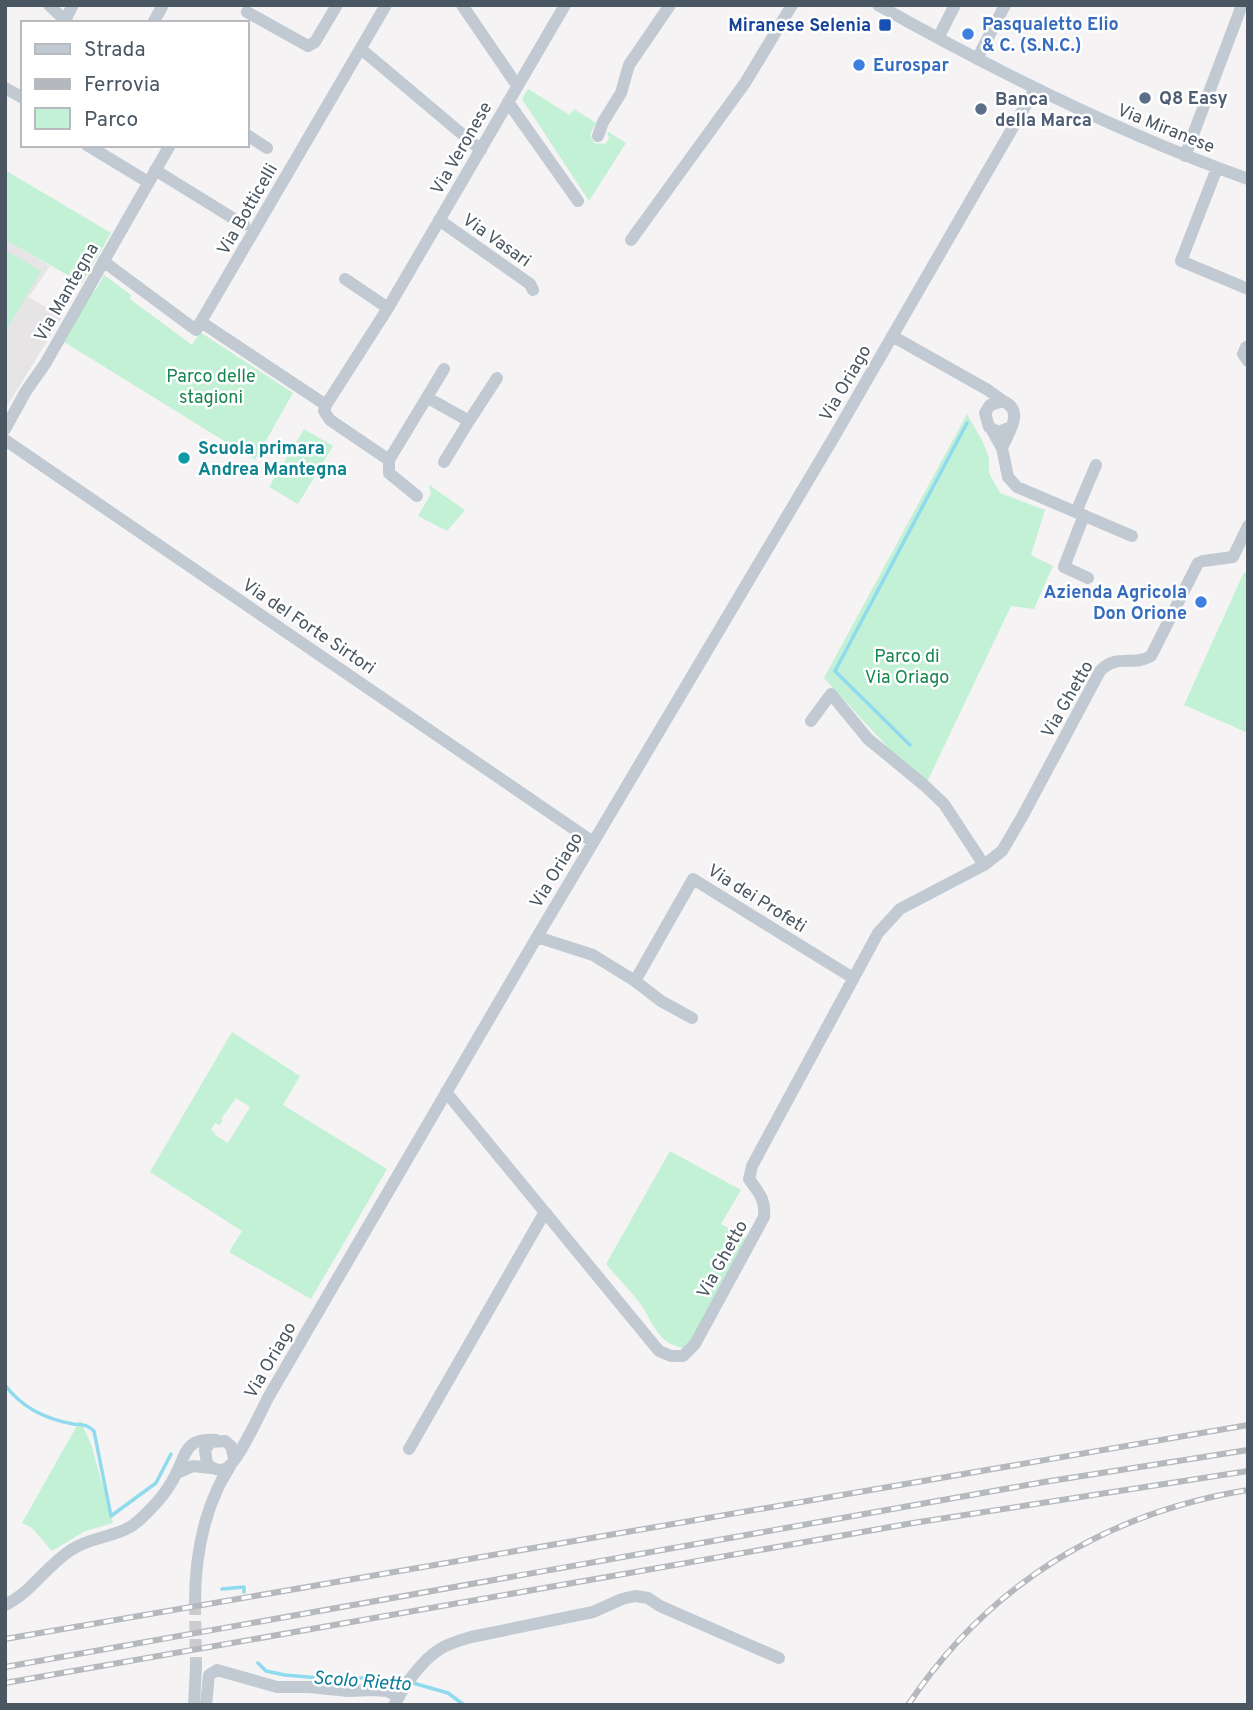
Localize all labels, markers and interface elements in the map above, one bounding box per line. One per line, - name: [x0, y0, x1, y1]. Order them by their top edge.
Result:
- place label: Pasqualetto Elio & C. (S.N.C.): [982, 14, 1119, 58]
- place label: Miranese Selenia: [728, 15, 871, 38]
- marker: Miranese Selenia: [877, 17, 893, 33]
- legend: [21, 21, 248, 147]
- marker: Pasqualetto Elio & C. (S.N.C.): [960, 26, 976, 42]
- text: Strada: [84, 37, 145, 64]
- place label: Eurospar: [873, 55, 949, 78]
- marker: Eurospar: [851, 57, 867, 73]
- text: Ferrovia: [84, 72, 160, 99]
- place label: Q8 Easy: [1159, 88, 1228, 111]
- place label: Banca della Marca: [995, 89, 1092, 133]
- marker: Q8 Easy: [1137, 90, 1153, 106]
- street label: Via Veronese: [426, 98, 498, 199]
- street label: Via Miranese: [1113, 99, 1218, 159]
- marker: Banca della Marca: [973, 101, 989, 117]
- text: Parco: [84, 107, 138, 134]
- street label: Via Botticelli: [213, 160, 284, 260]
- street label: Via Vasari: [457, 209, 535, 273]
- street label: Via Mantegna: [30, 239, 105, 346]
- street label: Via Oriago: [815, 341, 877, 426]
- park label: Parco delle stagioni: [166, 366, 256, 410]
- place label: Scuola primara Andrea Mantegna: [198, 438, 347, 482]
- marker: Scuola primara Andrea Mantegna: [176, 450, 192, 466]
- street label: Via del Forte Sirtori: [237, 574, 379, 680]
- place label: Azienda Agricola Don Orione: [1043, 582, 1187, 626]
- marker: Azienda Agricola Don Orione: [1193, 594, 1209, 610]
- park label: Parco di Via Oriago: [865, 646, 949, 690]
- street label: Via Ghetto: [1037, 657, 1100, 743]
- street label: Via Oriago: [526, 829, 589, 913]
- street label: Via dei Profeti: [702, 860, 810, 939]
- street label: Via Ghetto: [693, 1217, 754, 1303]
- street label: Via Oriago: [240, 1318, 302, 1403]
- water label: Scolo Rietto: [312, 1667, 413, 1697]

